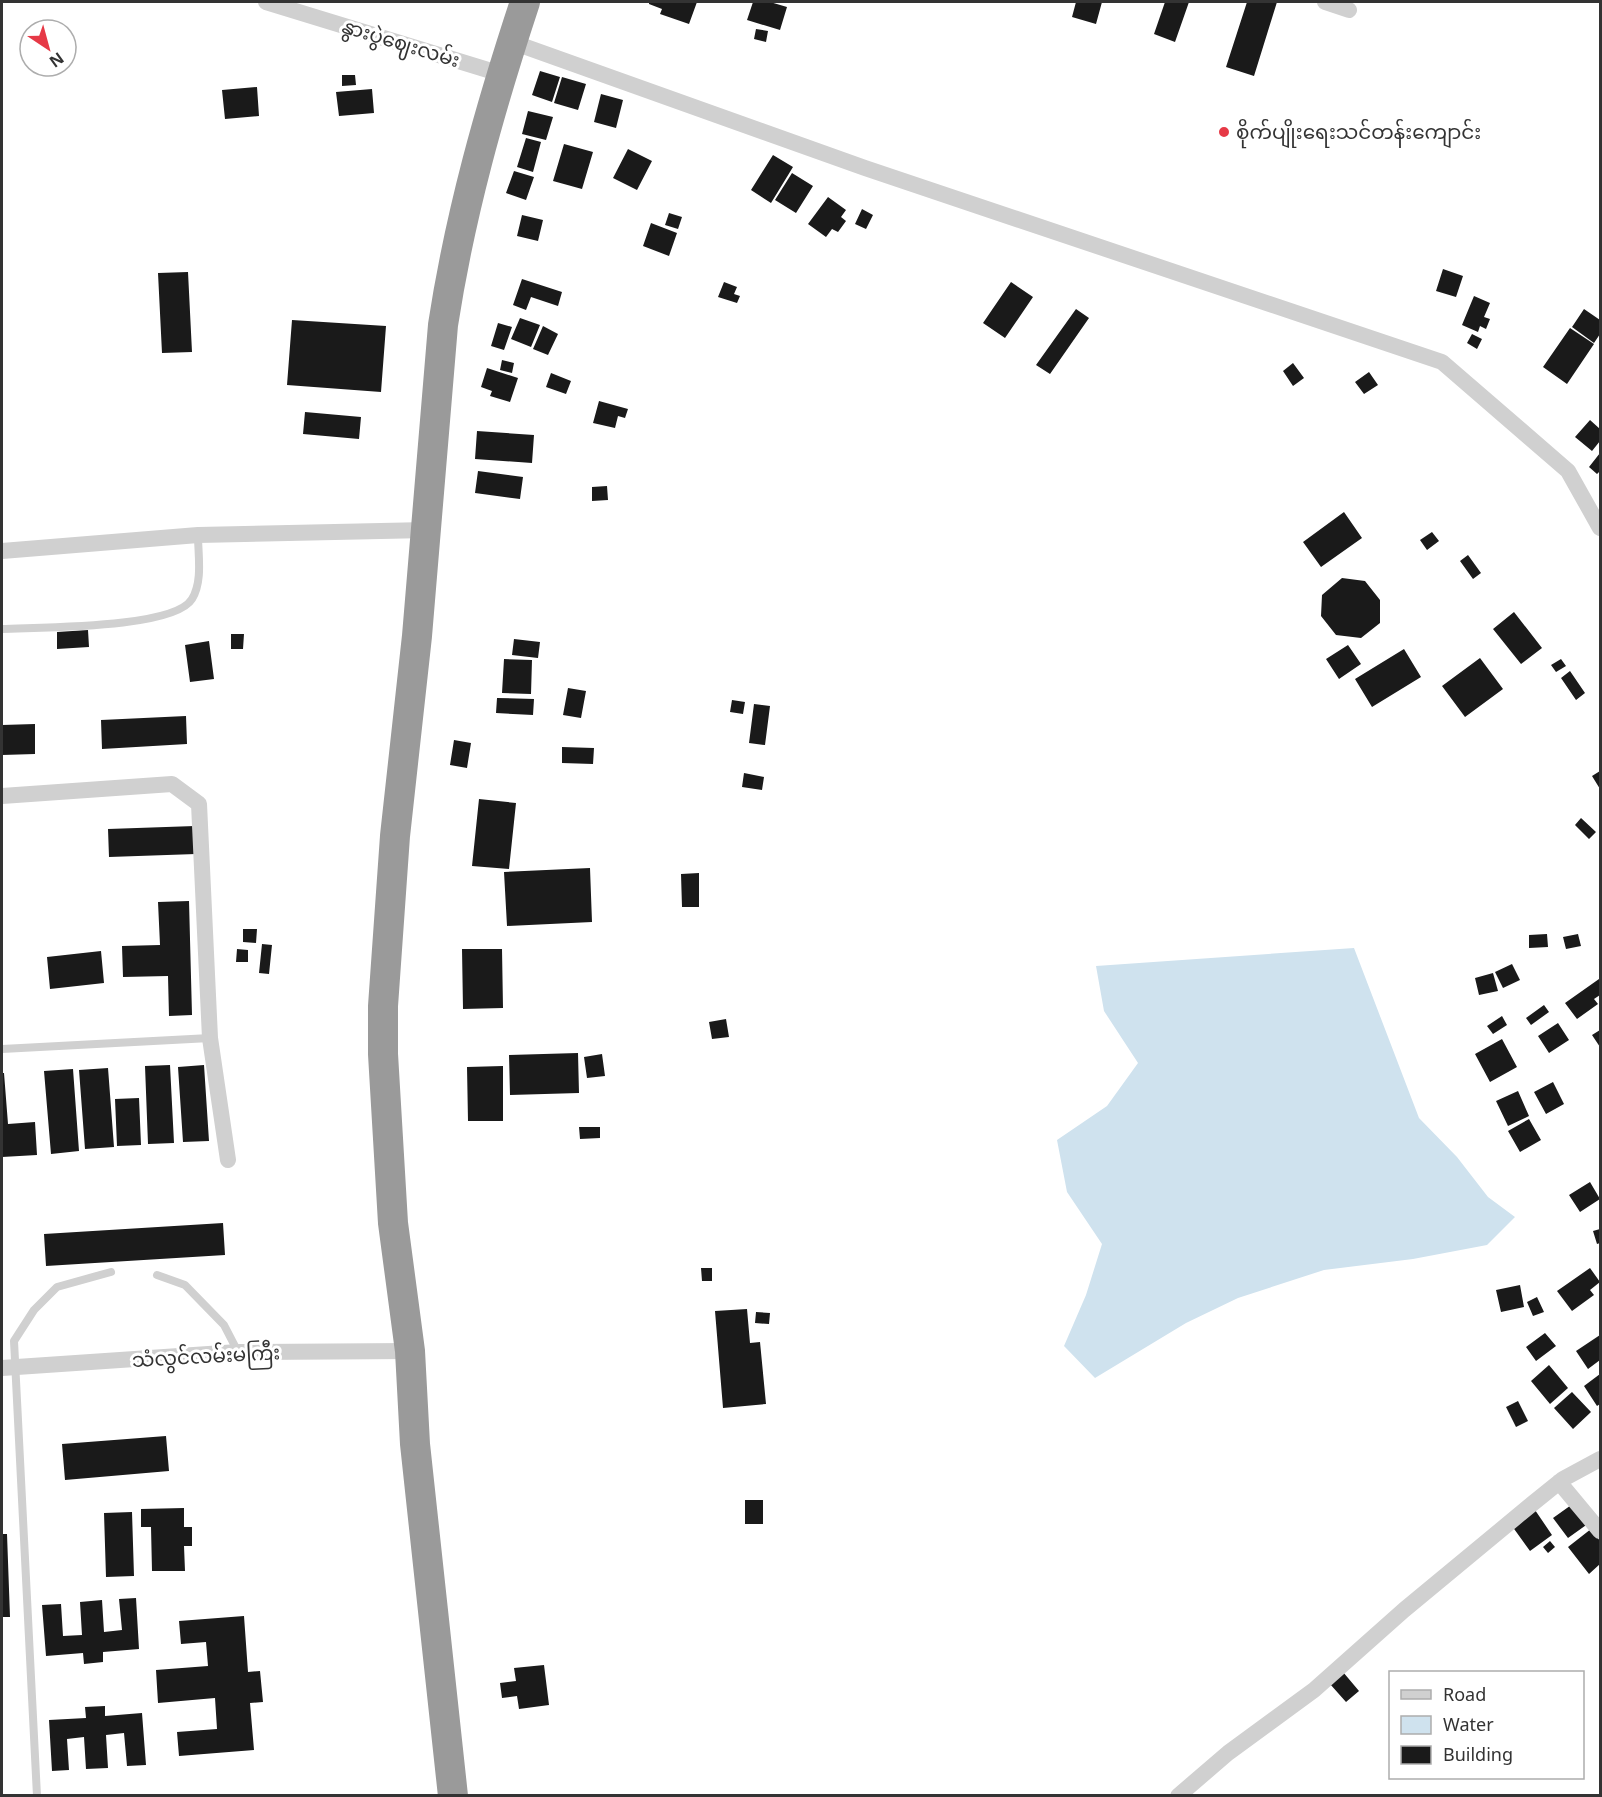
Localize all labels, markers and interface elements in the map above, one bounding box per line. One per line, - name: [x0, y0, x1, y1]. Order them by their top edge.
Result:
- street label: နွားပွဲဈေးလမ်း: [338, 12, 463, 76]
- north arrow: [18, 18, 78, 78]
- text: N: [45, 47, 69, 73]
- place label: စိုက်ပျိုးရေးသင်တန်းကျောင်း: [1236, 118, 1481, 149]
- marker: စိုက်ပျိုးရေးသင်တန်းကျောင်း: [1217, 125, 1231, 139]
- street label: သံလွင်လမ်းမကြီး: [131, 1338, 281, 1376]
- legend: [1389, 1671, 1584, 1779]
- text: Road: [1443, 1682, 1486, 1706]
- text: Water: [1443, 1712, 1494, 1736]
- text: Building: [1443, 1742, 1513, 1766]

